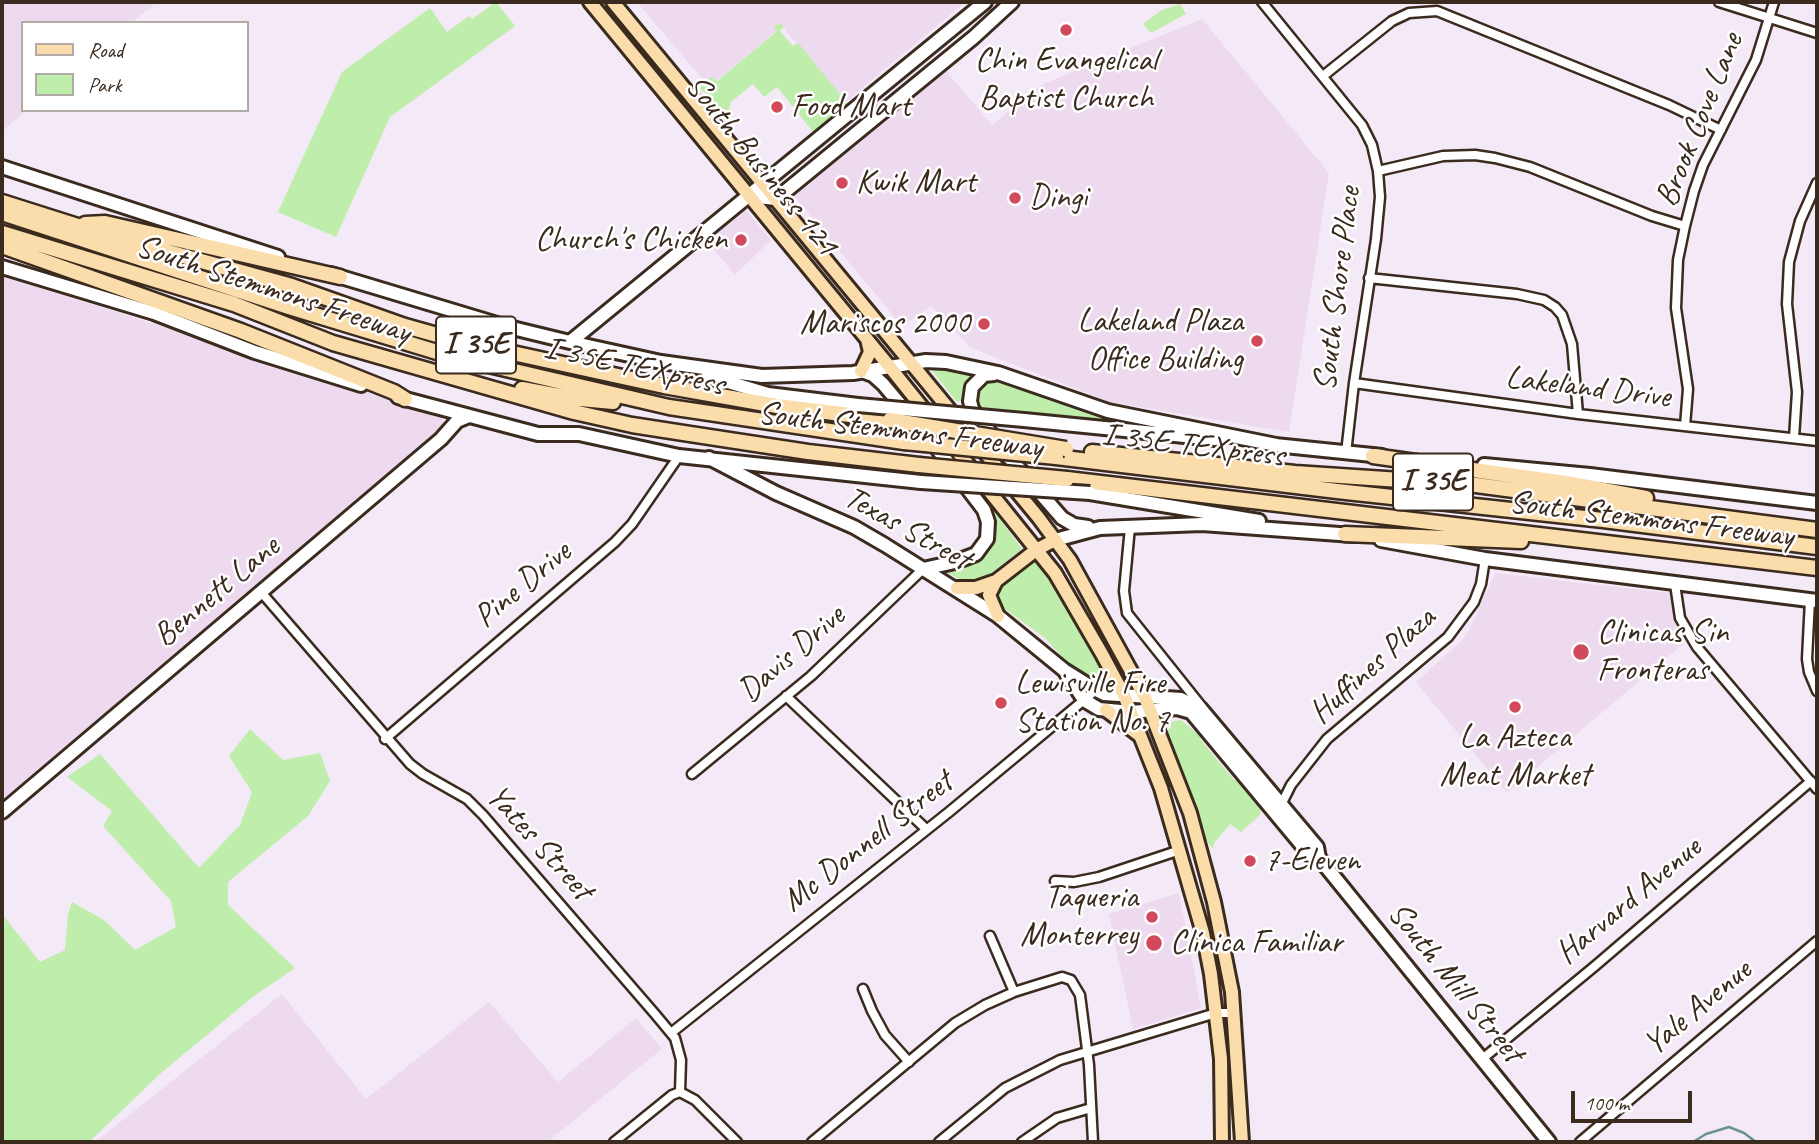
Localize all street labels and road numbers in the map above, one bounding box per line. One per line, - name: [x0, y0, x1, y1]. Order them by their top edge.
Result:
- street label: Brook Cove Lane: [1647, 28, 1753, 212]
- street label: South Business 121: [676, 68, 846, 264]
- street label: South Shore Place: [1306, 185, 1370, 393]
- street label: South Stemmons Freeway: [131, 227, 415, 353]
- road number: I 35E: [436, 316, 516, 374]
- street label: I 35E TEXpress: [540, 329, 728, 405]
- street label: Lakeland Drive: [1503, 358, 1673, 418]
- street label: South Stemmons Freeway: [756, 394, 1044, 468]
- street label: I 35E TEXpress: [1100, 415, 1286, 477]
- road number: I 35E: [1393, 454, 1473, 510]
- street label: Texas Street: [837, 478, 977, 580]
- street label: South Stemmons Freeway: [1507, 483, 1795, 557]
- street label: Bennett Lane: [146, 528, 288, 656]
- street label: Pine Drive: [466, 533, 580, 637]
- street label: Davis Drive: [731, 597, 853, 711]
- street label: Huffines Plaza: [1302, 599, 1444, 733]
- street label: Mc Donnell Street: [775, 763, 961, 921]
- street label: Yates Street: [477, 777, 601, 909]
- street label: Harvard Avenue: [1548, 829, 1710, 973]
- street label: South Mill Street: [1378, 895, 1532, 1071]
- street label: Yale Avenue: [1636, 951, 1760, 1065]

